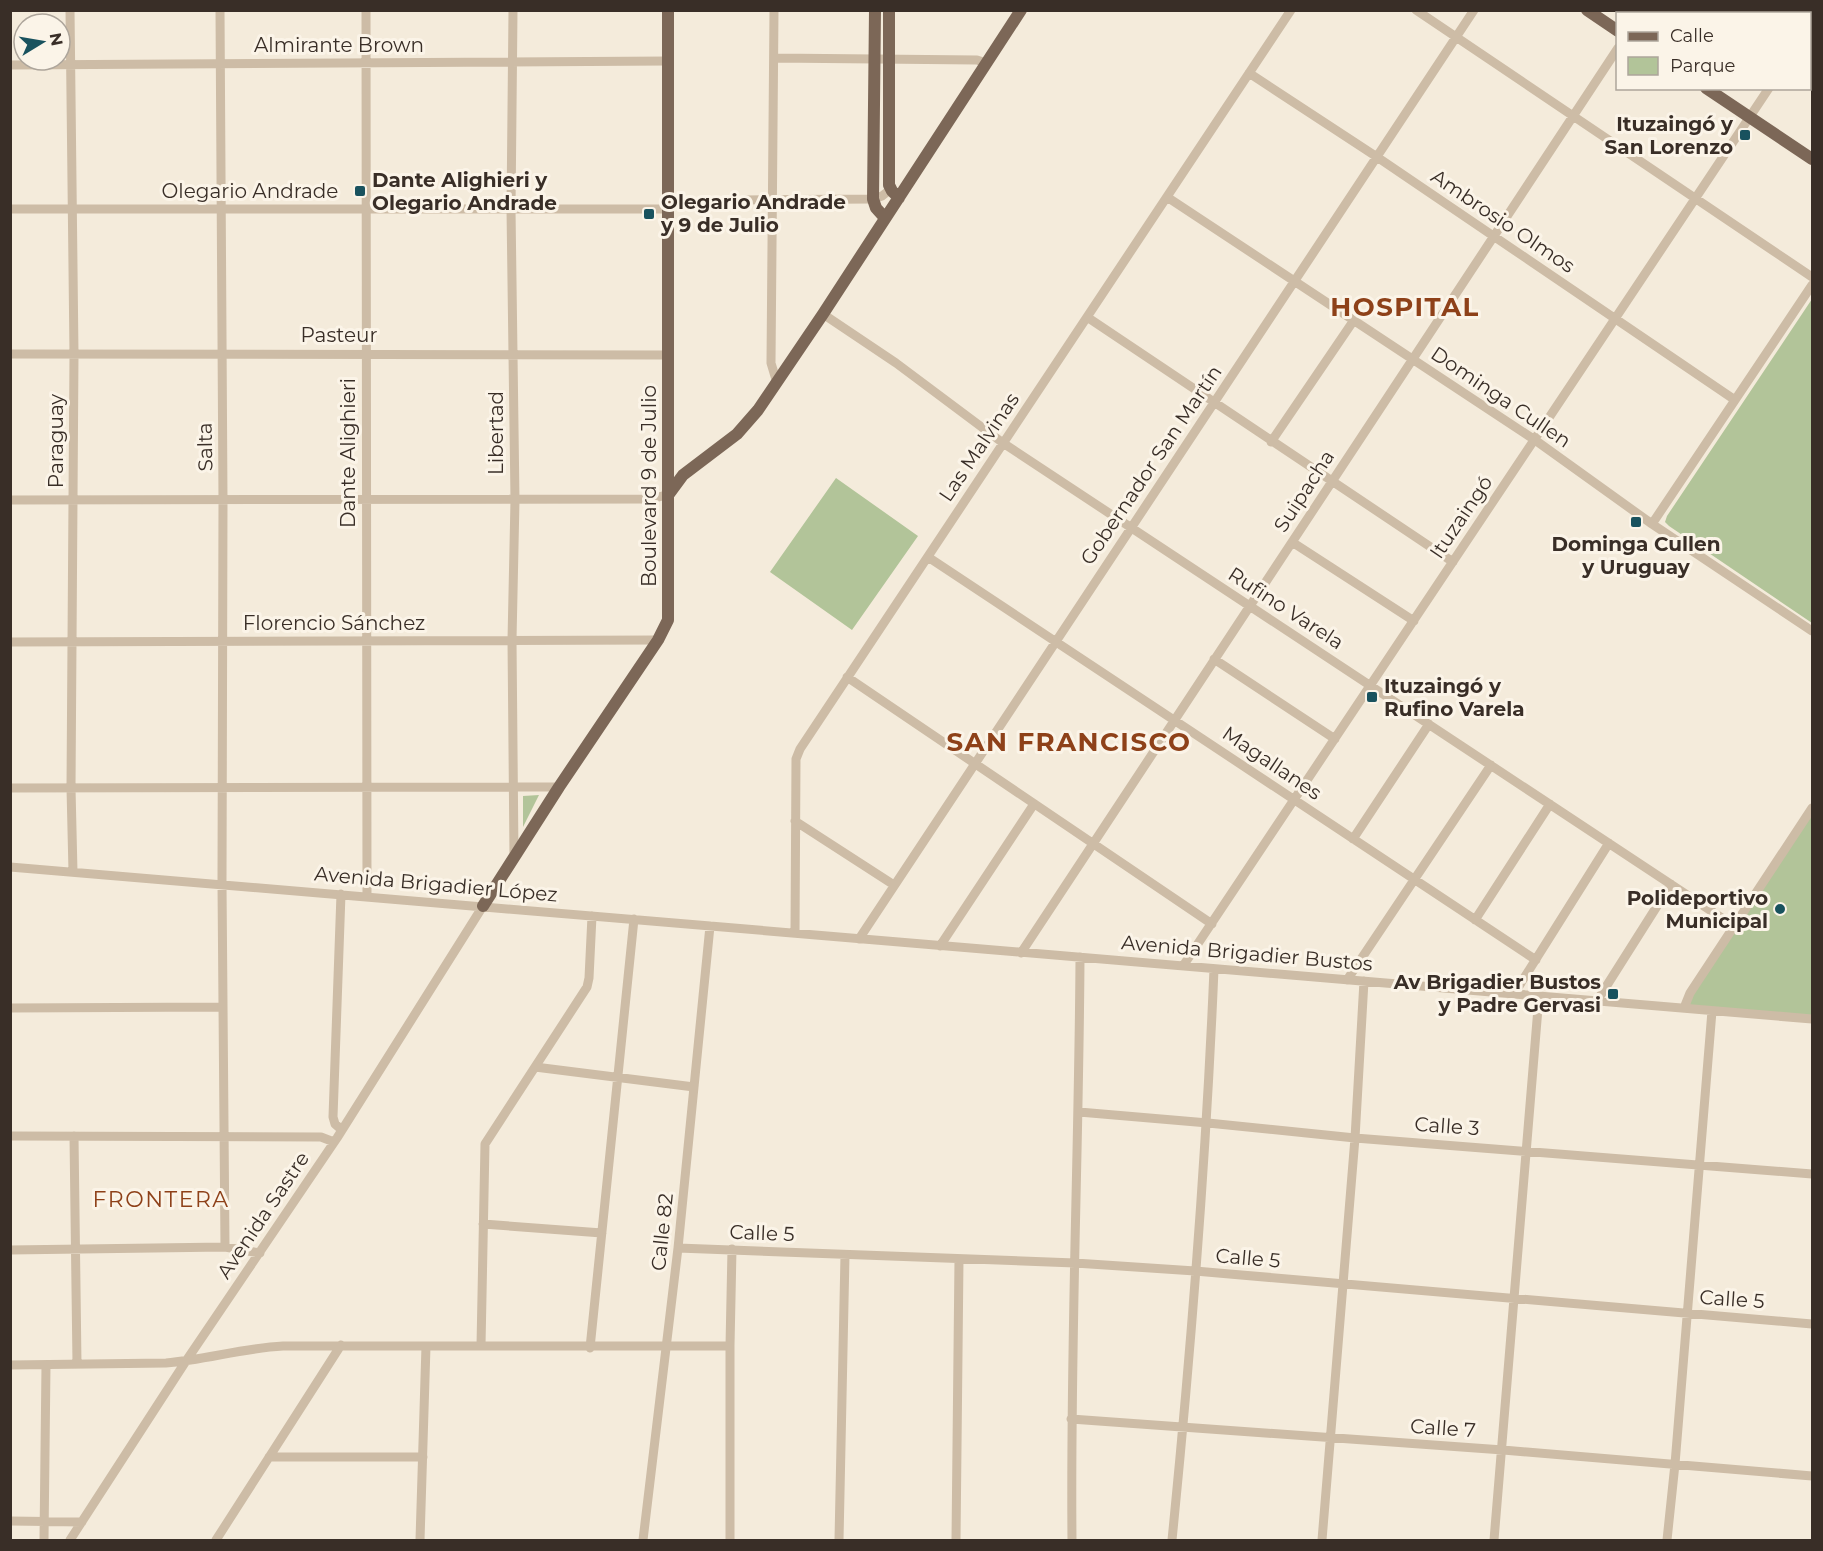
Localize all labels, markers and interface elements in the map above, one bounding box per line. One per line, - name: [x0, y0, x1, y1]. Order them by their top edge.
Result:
- north arrow: [12, 12, 72, 72]
- legend: [1616, 12, 1811, 90]
- text: Calle: [1670, 25, 1714, 47]
- text: N: [46, 31, 67, 47]
- street label: Almirante Brown: [254, 33, 424, 57]
- text: Parque: [1670, 55, 1736, 77]
- place label: Ituzaingó y San Lorenzo: [1605, 112, 1734, 159]
- marker: Ituzaingó y San Lorenzo: [1738, 128, 1752, 142]
- street label: Ambrosio Olmos: [1427, 164, 1580, 278]
- place label: Dante Alighieri y Olegario Andrade: [372, 168, 557, 215]
- street label: Olegario Andrade: [162, 179, 338, 203]
- marker: Dante Alighieri y Olegario Andrade: [353, 184, 367, 198]
- place label: Olegario Andrade y 9 de Julio: [660, 190, 846, 237]
- marker: Olegario Andrade y 9 de Julio: [642, 207, 656, 221]
- district label: HOSPITAL: [1330, 291, 1480, 323]
- street label: Pasteur: [301, 323, 377, 347]
- street label: Dominga Cullen: [1426, 341, 1576, 453]
- street label: Gobernador San Martín: [1075, 361, 1227, 569]
- street label: Dante Alighieri: [336, 378, 360, 528]
- street label: Boulevard 9 de Julio: [637, 385, 661, 587]
- street label: Las Malvinas: [934, 388, 1024, 506]
- street label: Libertad: [484, 391, 508, 475]
- street label: Paraguay: [44, 394, 68, 488]
- street label: Salta: [193, 422, 217, 472]
- street label: Suipacha: [1269, 446, 1339, 536]
- street label: Ituzaingó: [1425, 471, 1497, 563]
- marker: Dominga Cullen y Uruguay: [1629, 515, 1643, 529]
- place label: Dominga Cullen y Uruguay: [1552, 532, 1720, 579]
- street label: Rufino Varela: [1224, 562, 1348, 654]
- street label: Florencio Sánchez: [243, 611, 425, 635]
- place label: Ituzaingó y Rufino Varela: [1384, 674, 1525, 721]
- marker: Ituzaingó y Rufino Varela: [1365, 690, 1379, 704]
- street label: Magallanes: [1218, 721, 1326, 805]
- district label: SAN FRANCISCO: [947, 726, 1191, 758]
- street label: Avenida Brigadier López: [313, 861, 559, 907]
- place label: Polideportivo Municipal: [1627, 886, 1768, 933]
- marker: Polideportivo Municipal: [1773, 902, 1787, 916]
- street label: Avenida Brigadier Bustos: [1120, 930, 1374, 976]
- place label: Av Brigadier Bustos y Padre Gervasi: [1393, 970, 1601, 1017]
- marker: Av Brigadier Bustos y Padre Gervasi: [1606, 987, 1620, 1001]
- street label: Calle 3: [1414, 1112, 1480, 1140]
- street label: Avenida Sastre: [212, 1147, 314, 1283]
- district label: FRONTERA: [92, 1186, 230, 1213]
- street label: Calle 82: [646, 1192, 678, 1272]
- street label: Calle 5: [729, 1220, 795, 1246]
- street label: Calle 5: [1214, 1243, 1282, 1273]
- street label: Calle 5: [1699, 1285, 1765, 1313]
- street label: Calle 7: [1409, 1414, 1477, 1442]

